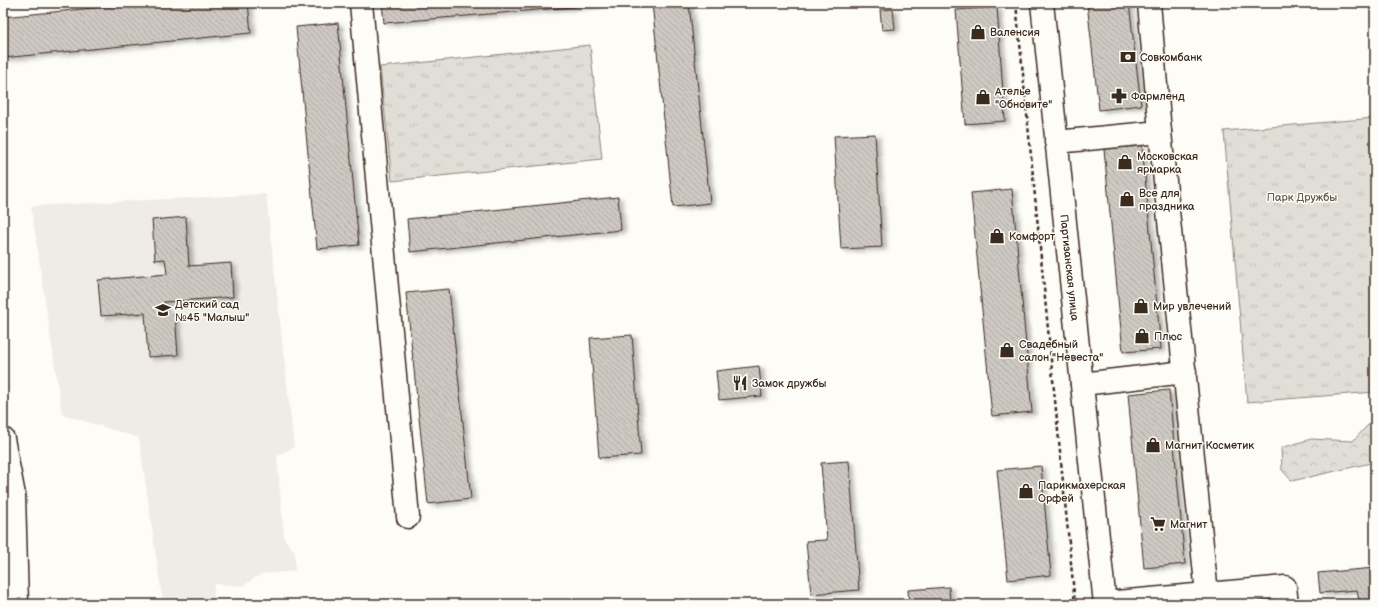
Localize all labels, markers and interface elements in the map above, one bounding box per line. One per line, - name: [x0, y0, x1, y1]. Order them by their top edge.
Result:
- shop icon: Валенсия: [969, 23, 987, 41]
- place label: Валенсия: [990, 26, 1040, 39]
- bank icon: Совкомбанк: [1119, 48, 1137, 66]
- place label: Совкомбанк: [1140, 51, 1202, 64]
- place label: Ателье "Обновите": [994, 85, 1052, 111]
- pharmacy icon: Фармленд: [1110, 87, 1128, 105]
- shop icon: Ателье "Обновите": [974, 88, 992, 106]
- place label: Фармленд: [1131, 90, 1185, 103]
- place label: Московская ярмарка: [1137, 150, 1198, 176]
- shop icon: Московская ярмарка: [1116, 153, 1134, 171]
- place label: Все для праздника: [1139, 187, 1195, 213]
- shop icon: Все для праздника: [1118, 190, 1136, 208]
- park label: Парк Дружбы: [1267, 191, 1337, 204]
- street label: Партизанская улица: [1058, 214, 1082, 322]
- shop icon: Комфорт: [988, 227, 1006, 245]
- place label: Комфорт: [1009, 230, 1055, 243]
- shop icon: Мир увлечений: [1132, 297, 1150, 315]
- place label: Детский сад №45 "Малыш": [175, 298, 249, 324]
- place label: Мир увлечений: [1153, 300, 1231, 313]
- school or university icon: Детский сад №45 "Малыш": [154, 301, 172, 319]
- shop icon: Плюс: [1133, 327, 1151, 345]
- place label: Плюс: [1154, 330, 1183, 343]
- place label: Свадебный салон "Невеста": [1019, 338, 1103, 364]
- shop icon: Свадебный салон "Невеста": [998, 341, 1016, 359]
- restaurant icon: Замок дружбы: [731, 374, 749, 392]
- place label: Замок дружбы: [752, 377, 826, 390]
- shop icon: Магнит Косметик: [1144, 436, 1162, 454]
- place label: Магнит Косметик: [1165, 439, 1254, 452]
- place label: Парикмахерская Орфей: [1038, 479, 1126, 505]
- shop icon: Парикмахерская Орфей: [1017, 482, 1035, 500]
- supermarket icon: Магнит: [1149, 515, 1167, 533]
- place label: Магнит: [1170, 518, 1207, 531]

